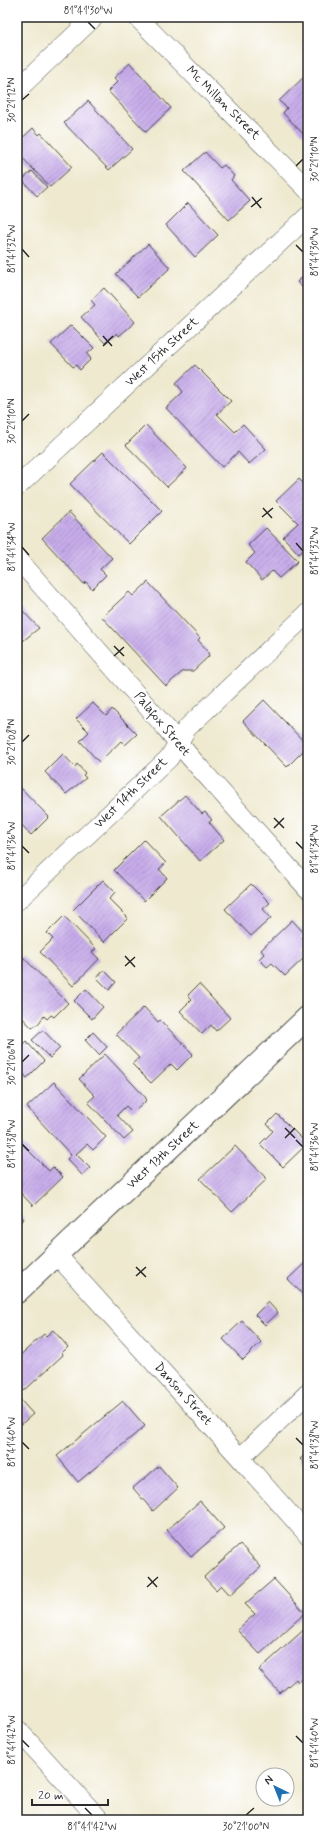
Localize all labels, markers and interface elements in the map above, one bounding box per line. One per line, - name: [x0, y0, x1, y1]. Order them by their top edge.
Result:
- text: 81°41'30"W: [64, 4, 112, 18]
- street label: Mc Millan Street: [182, 62, 264, 144]
- text: 30°21'12"N: [5, 77, 19, 123]
- text: 30°21'10"N: [308, 136, 322, 182]
- text: 81°41'32"W: [5, 225, 19, 273]
- text: 81°41'30"W: [308, 228, 322, 276]
- street label: West 15th Street: [122, 313, 203, 390]
- text: 30°21'10"N: [5, 398, 19, 444]
- text: 81°41'34"W: [5, 523, 19, 571]
- text: 81°41'32"W: [308, 527, 322, 575]
- street label: Palafox Street: [129, 688, 194, 761]
- text: 30°21'08"N: [5, 719, 19, 765]
- street label: West 14th Street: [91, 753, 172, 832]
- text: 81°41'36"W: [5, 822, 19, 870]
- text: 81°41'34"W: [308, 825, 322, 873]
- text: 30°21'06"N: [5, 1038, 19, 1085]
- street label: West 13th Street: [123, 1117, 203, 1193]
- text: 81°41'38"W: [5, 1120, 19, 1168]
- text: 81°41'36"W: [308, 1123, 322, 1171]
- street label: Danson Street: [150, 1359, 216, 1429]
- text: 81°41'40"W: [5, 1417, 19, 1467]
- text: 81°41'38"W: [308, 1421, 322, 1469]
- text: 81°41'42"W: [5, 1715, 19, 1765]
- text: 81°41'40"W: [308, 1718, 322, 1768]
- north arrow: [255, 1767, 295, 1807]
- text: N: [261, 1773, 276, 1788]
- scale bar: [32, 1781, 108, 1807]
- text: 20 m: [38, 1788, 64, 1804]
- text: 81°41'42"W: [67, 1820, 117, 1834]
- text: 30°21'00"N: [223, 1820, 270, 1834]

